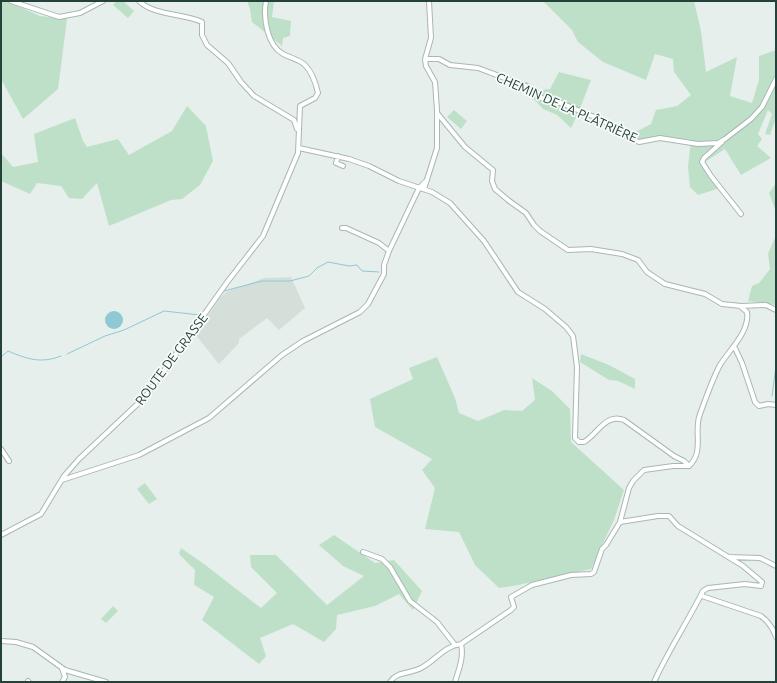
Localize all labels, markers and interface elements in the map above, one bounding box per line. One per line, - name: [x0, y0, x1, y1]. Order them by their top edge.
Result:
- street label: CHEMIN DE LA PLÂTRIÈRE: [494, 69, 640, 144]
- street label: ROUTE DE GRASSE: [132, 311, 210, 407]

